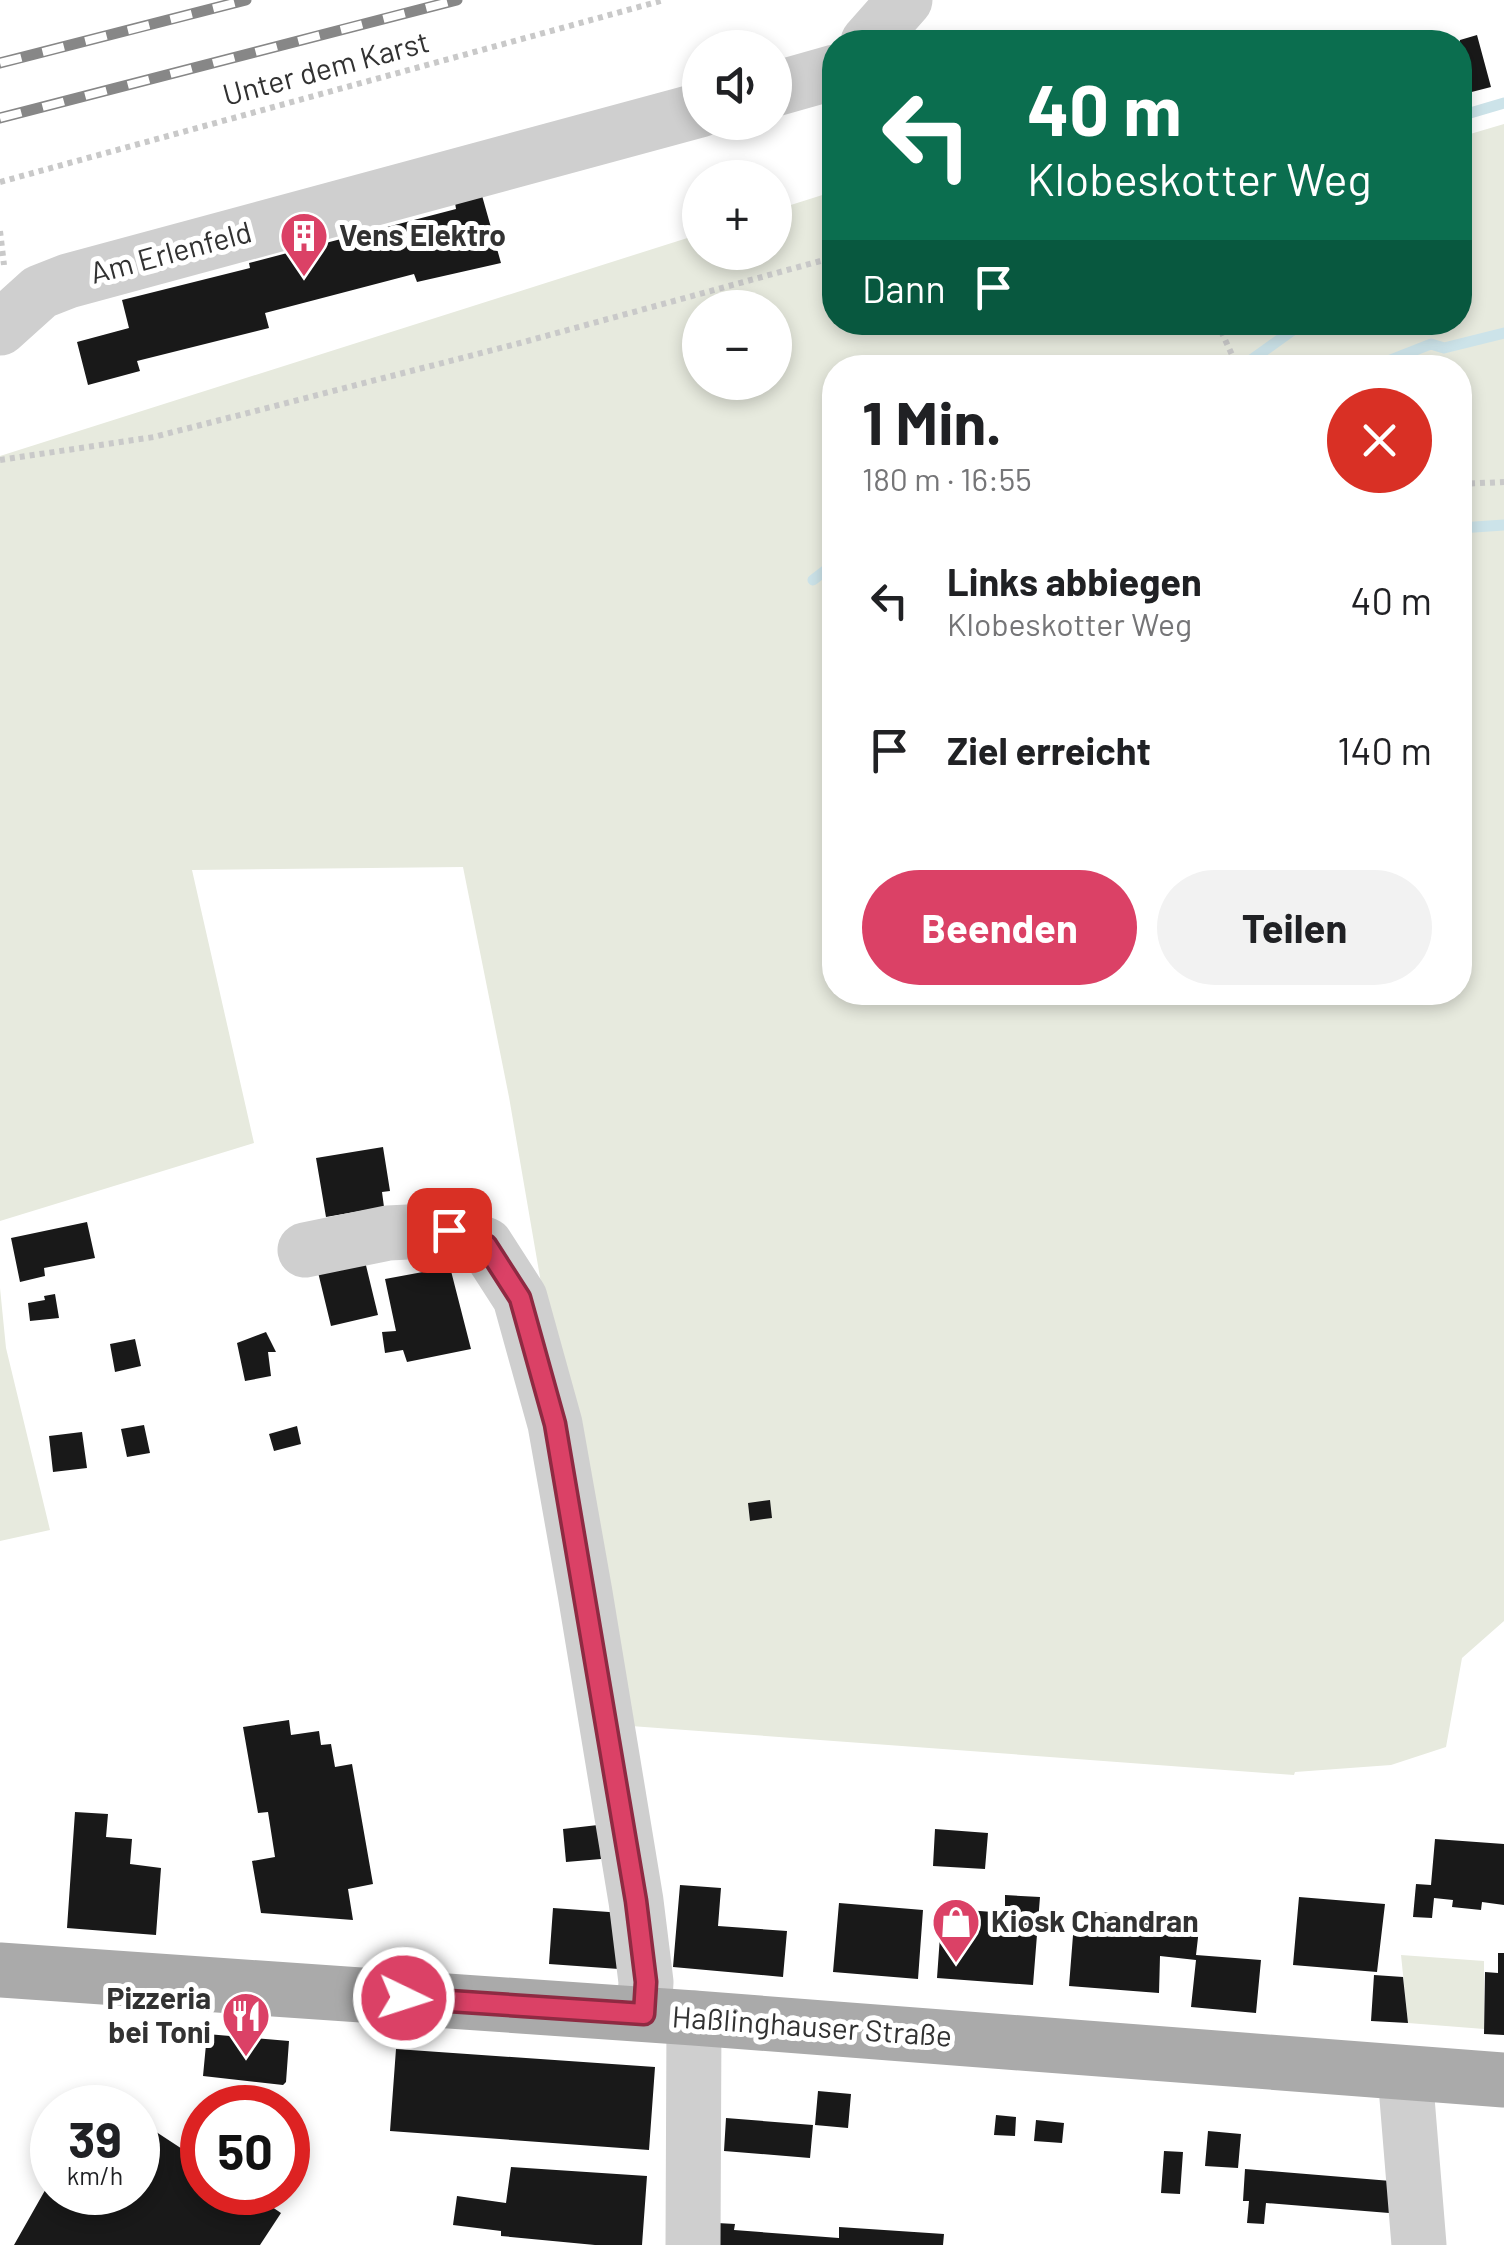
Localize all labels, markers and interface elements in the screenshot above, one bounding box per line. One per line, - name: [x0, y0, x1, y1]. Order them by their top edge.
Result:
- street label: Unter dem Karst: [218, 22, 433, 112]
- map controls: [682, 30, 792, 400]
- button: sound: [682, 30, 792, 140]
- text: 40 m: [1027, 66, 1182, 150]
- icon: left: [862, 70, 992, 200]
- text: Klobeskotter Weg: [1027, 151, 1372, 205]
- button: +: [682, 160, 792, 270]
- building icon: Vens Elektro: [278, 210, 330, 278]
- street label: Am Erlenfeld: [86, 212, 255, 290]
- place label: Vens Elektro: [339, 216, 506, 252]
- icon: arrive: [966, 260, 1021, 315]
- text: Dann: [862, 265, 946, 311]
- button: −: [682, 290, 792, 400]
- text: 1 Min.: [862, 385, 1002, 457]
- button: close: [1327, 388, 1432, 493]
- text: 180 m · 16:55: [862, 459, 1032, 497]
- text: Links abbiegen: [947, 558, 1202, 604]
- icon: left: [862, 573, 917, 628]
- text: 40 m: [1351, 577, 1432, 623]
- text: Klobeskotter Weg: [947, 604, 1192, 642]
- icon: arrive: [862, 723, 917, 778]
- text: Ziel erreicht: [947, 727, 1151, 773]
- text: 140 m: [1337, 727, 1432, 773]
- button: Beenden: [862, 870, 1137, 985]
- button: Teilen: [1157, 870, 1432, 985]
- pin: [407, 1188, 492, 1273]
- icon: arrive: [422, 1203, 477, 1258]
- shop icon: Kiosk Chandran: [930, 1896, 982, 1964]
- place label: Kiosk Chandran: [991, 1902, 1199, 1938]
- position arrow: [352, 1946, 456, 2050]
- place label: Pizzeria bei Toni: [106, 1979, 211, 2049]
- restaurant icon: Pizzeria bei Toni: [220, 1990, 272, 2058]
- street label: Haßlinghauser Straße: [671, 1997, 953, 2053]
- speed limit sign: 50: [180, 2085, 310, 2215]
- text: 39: [68, 2108, 122, 2168]
- text: km/h: [67, 2160, 123, 2190]

